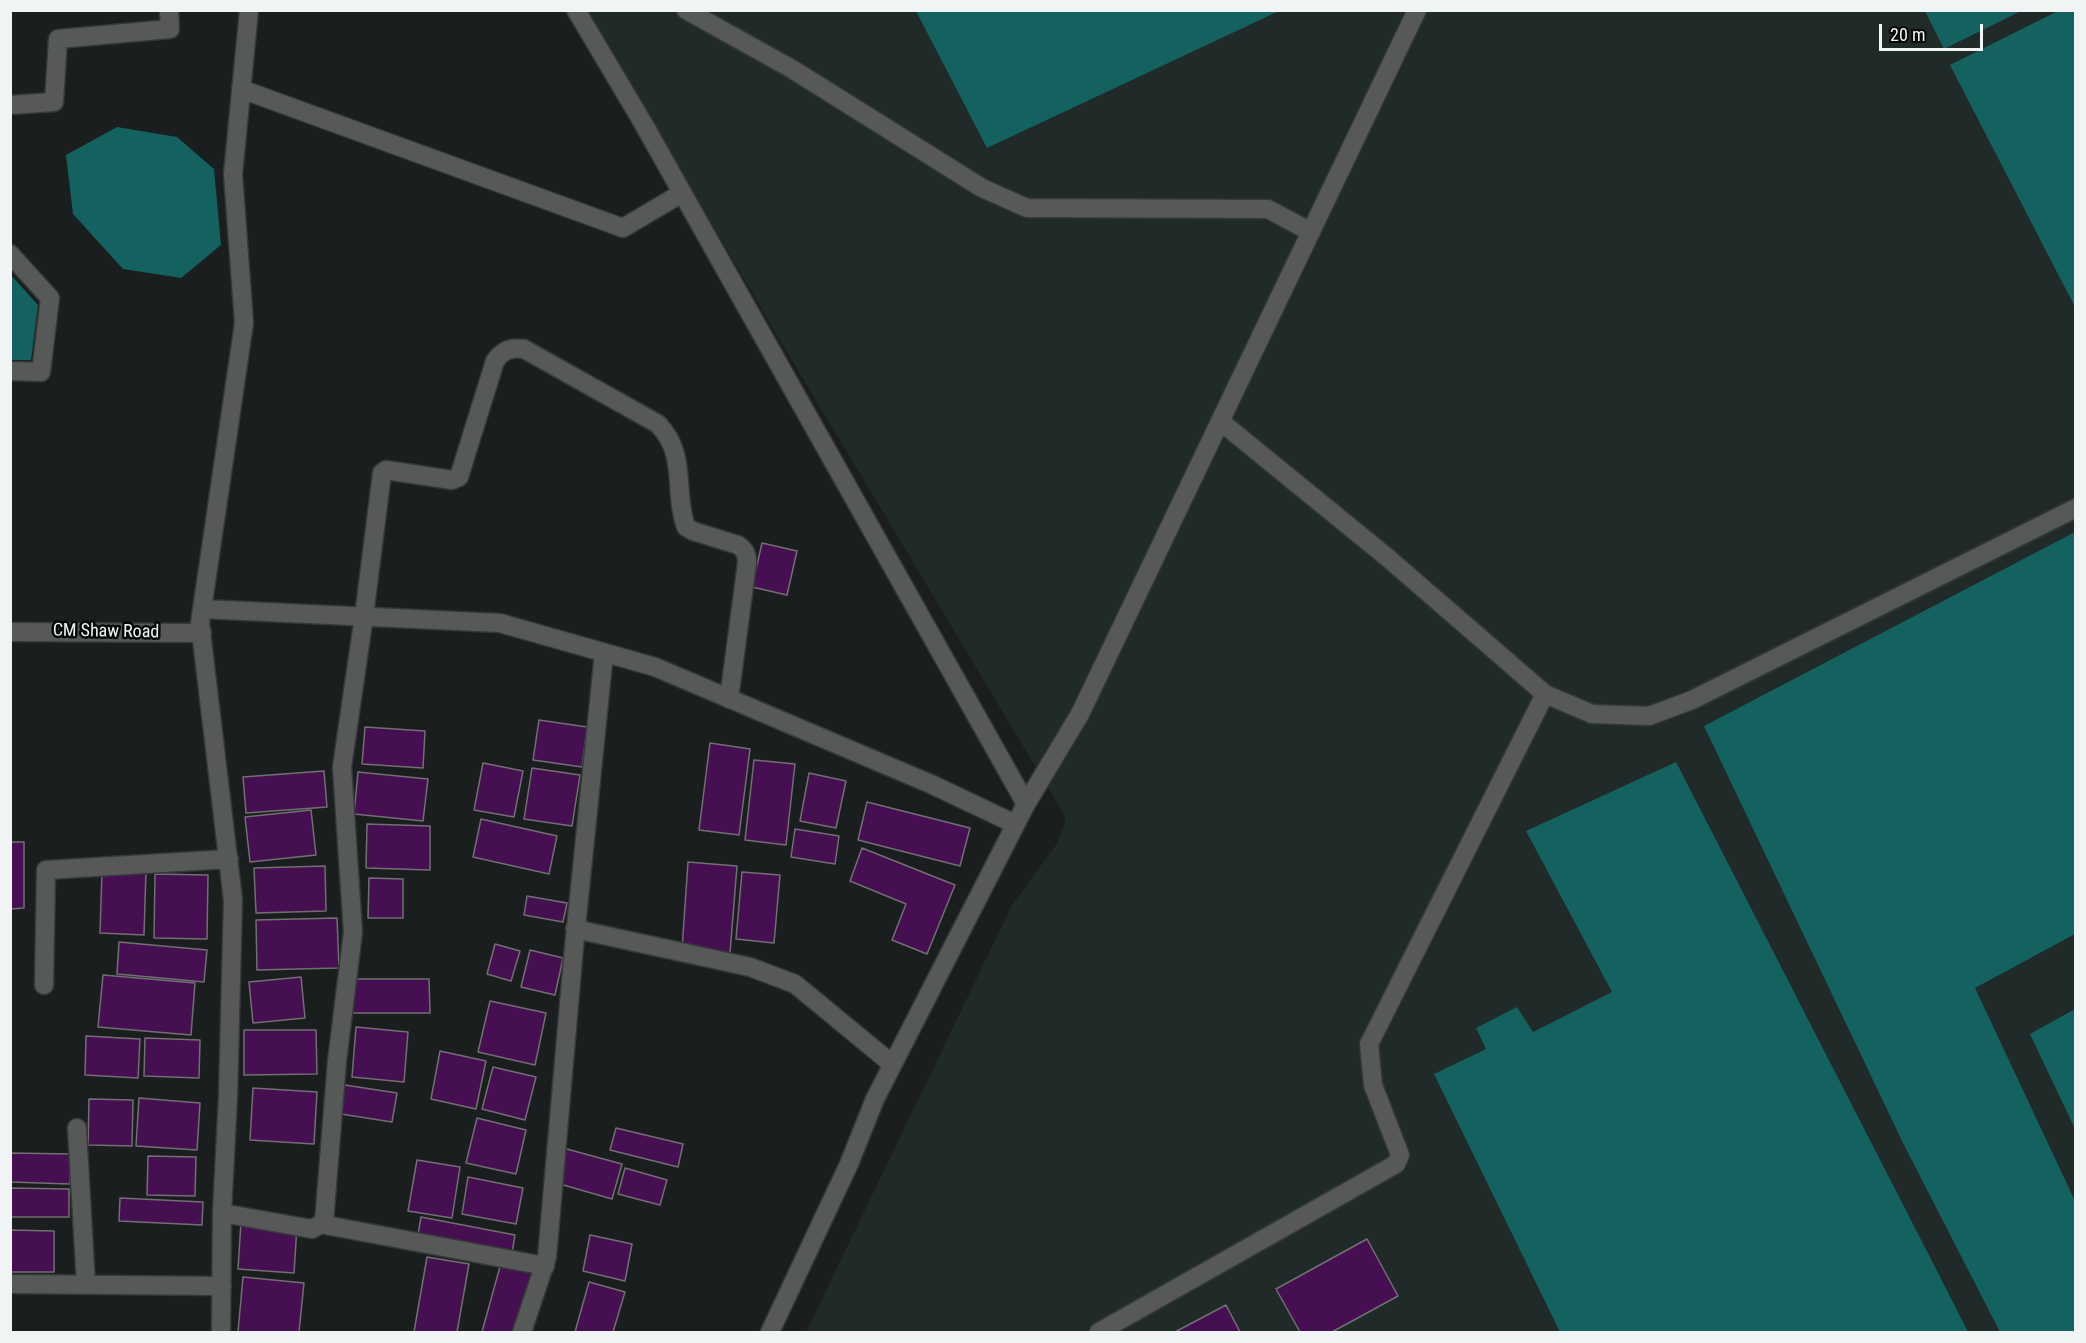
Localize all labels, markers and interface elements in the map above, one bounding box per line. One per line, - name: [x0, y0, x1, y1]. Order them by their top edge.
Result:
- scale bar: [1882, 12, 1986, 50]
- text: 20 m: [1890, 24, 1925, 45]
- street label: CM Shaw Road: [53, 620, 159, 644]

